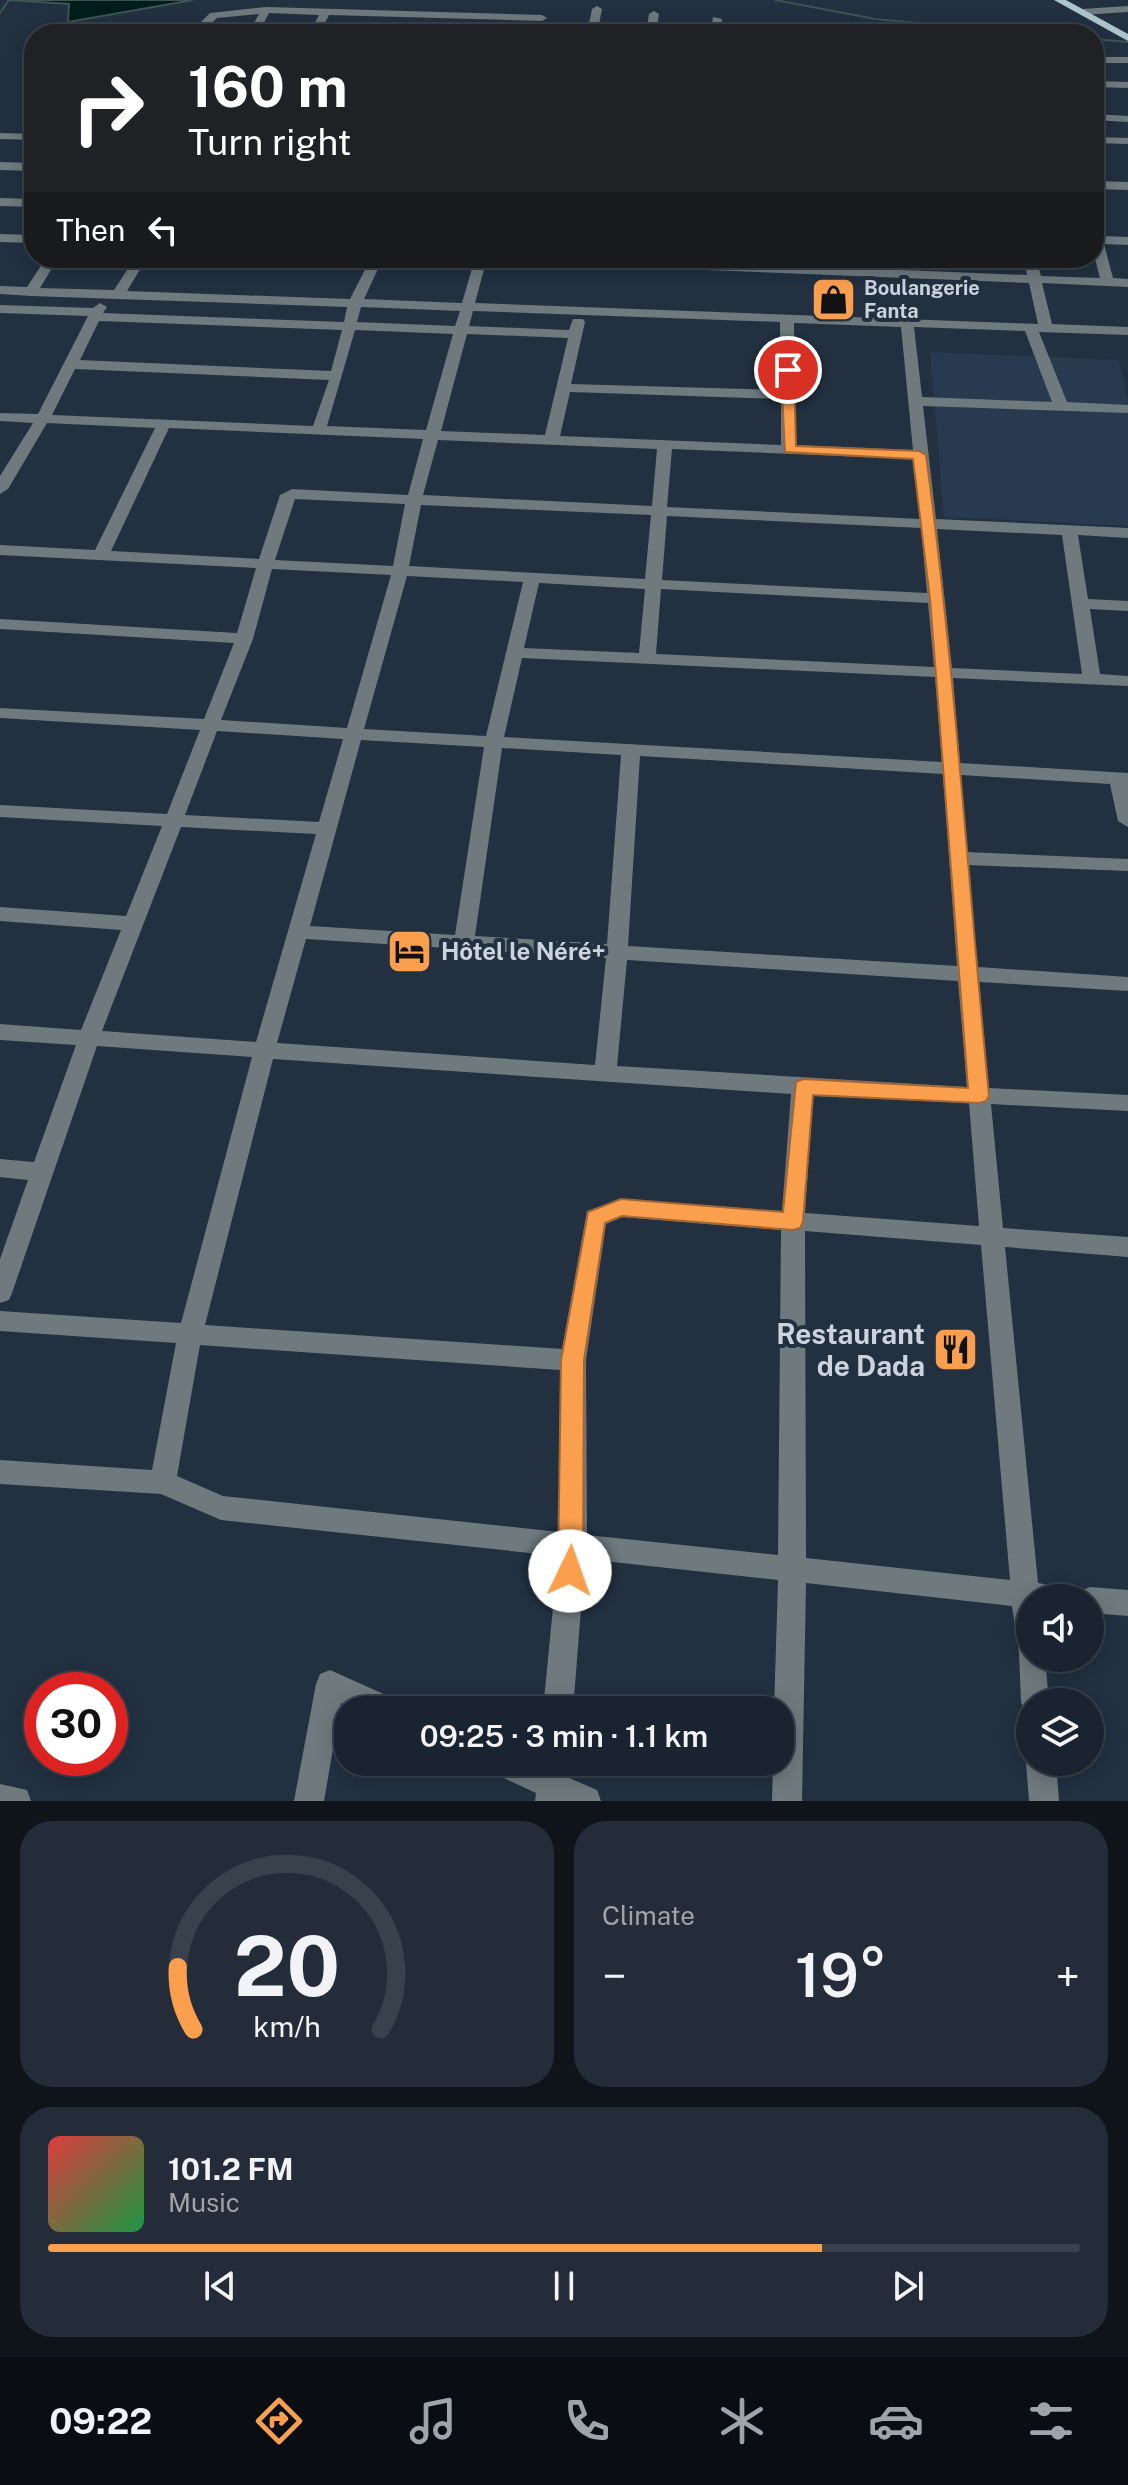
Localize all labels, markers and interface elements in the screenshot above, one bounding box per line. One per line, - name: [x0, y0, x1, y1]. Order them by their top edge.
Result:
- text: 160 m: [188, 54, 348, 120]
- icon: right: [56, 56, 160, 160]
- text: Turn right: [188, 121, 351, 163]
- icon: left: [141, 208, 185, 252]
- text: Then: [56, 212, 125, 248]
- shop icon: Boulangerie Fanta: [809, 275, 857, 323]
- place label: Boulangerie Fanta: [864, 276, 980, 323]
- pin: [754, 336, 822, 404]
- icon: arrive: [766, 348, 810, 392]
- hotel icon: Hôtel le Néré+: [386, 928, 434, 976]
- place label: Hôtel le Néré+: [441, 937, 606, 965]
- place label: Restaurant de Dada: [776, 1317, 925, 1382]
- restaurant icon: Restaurant de Dada: [932, 1326, 980, 1374]
- position arrow: [528, 1529, 612, 1613]
- map controls: [1016, 1584, 1104, 1776]
- button: sound: [1016, 1584, 1104, 1672]
- speed limit sign: 30: [24, 1672, 128, 1776]
- button: layers: [1016, 1688, 1104, 1776]
- text: 09:25 · 3 min · 1.1 km: [420, 1718, 708, 1754]
- text: Climate: [602, 1900, 695, 1931]
- text: 20: [234, 1917, 340, 2015]
- text: 19°: [795, 1940, 887, 2011]
- text: −: [602, 1950, 626, 2002]
- text: +: [1056, 1950, 1080, 2002]
- text: km/h: [253, 2010, 321, 2043]
- text: 101.2 FM: [168, 2151, 293, 2187]
- text: Music: [168, 2187, 240, 2218]
- icon: previous: [198, 2264, 242, 2308]
- icon: pause: [542, 2264, 586, 2308]
- icon: next: [886, 2264, 930, 2308]
- icon: directions: [251, 2393, 307, 2449]
- icon: music: [405, 2393, 461, 2449]
- icon: phone: [559, 2393, 615, 2449]
- icon: climate: [714, 2393, 770, 2449]
- icon: car: [868, 2393, 924, 2449]
- icon: filters: [1023, 2393, 1079, 2449]
- text: 09:22: [49, 2400, 152, 2442]

